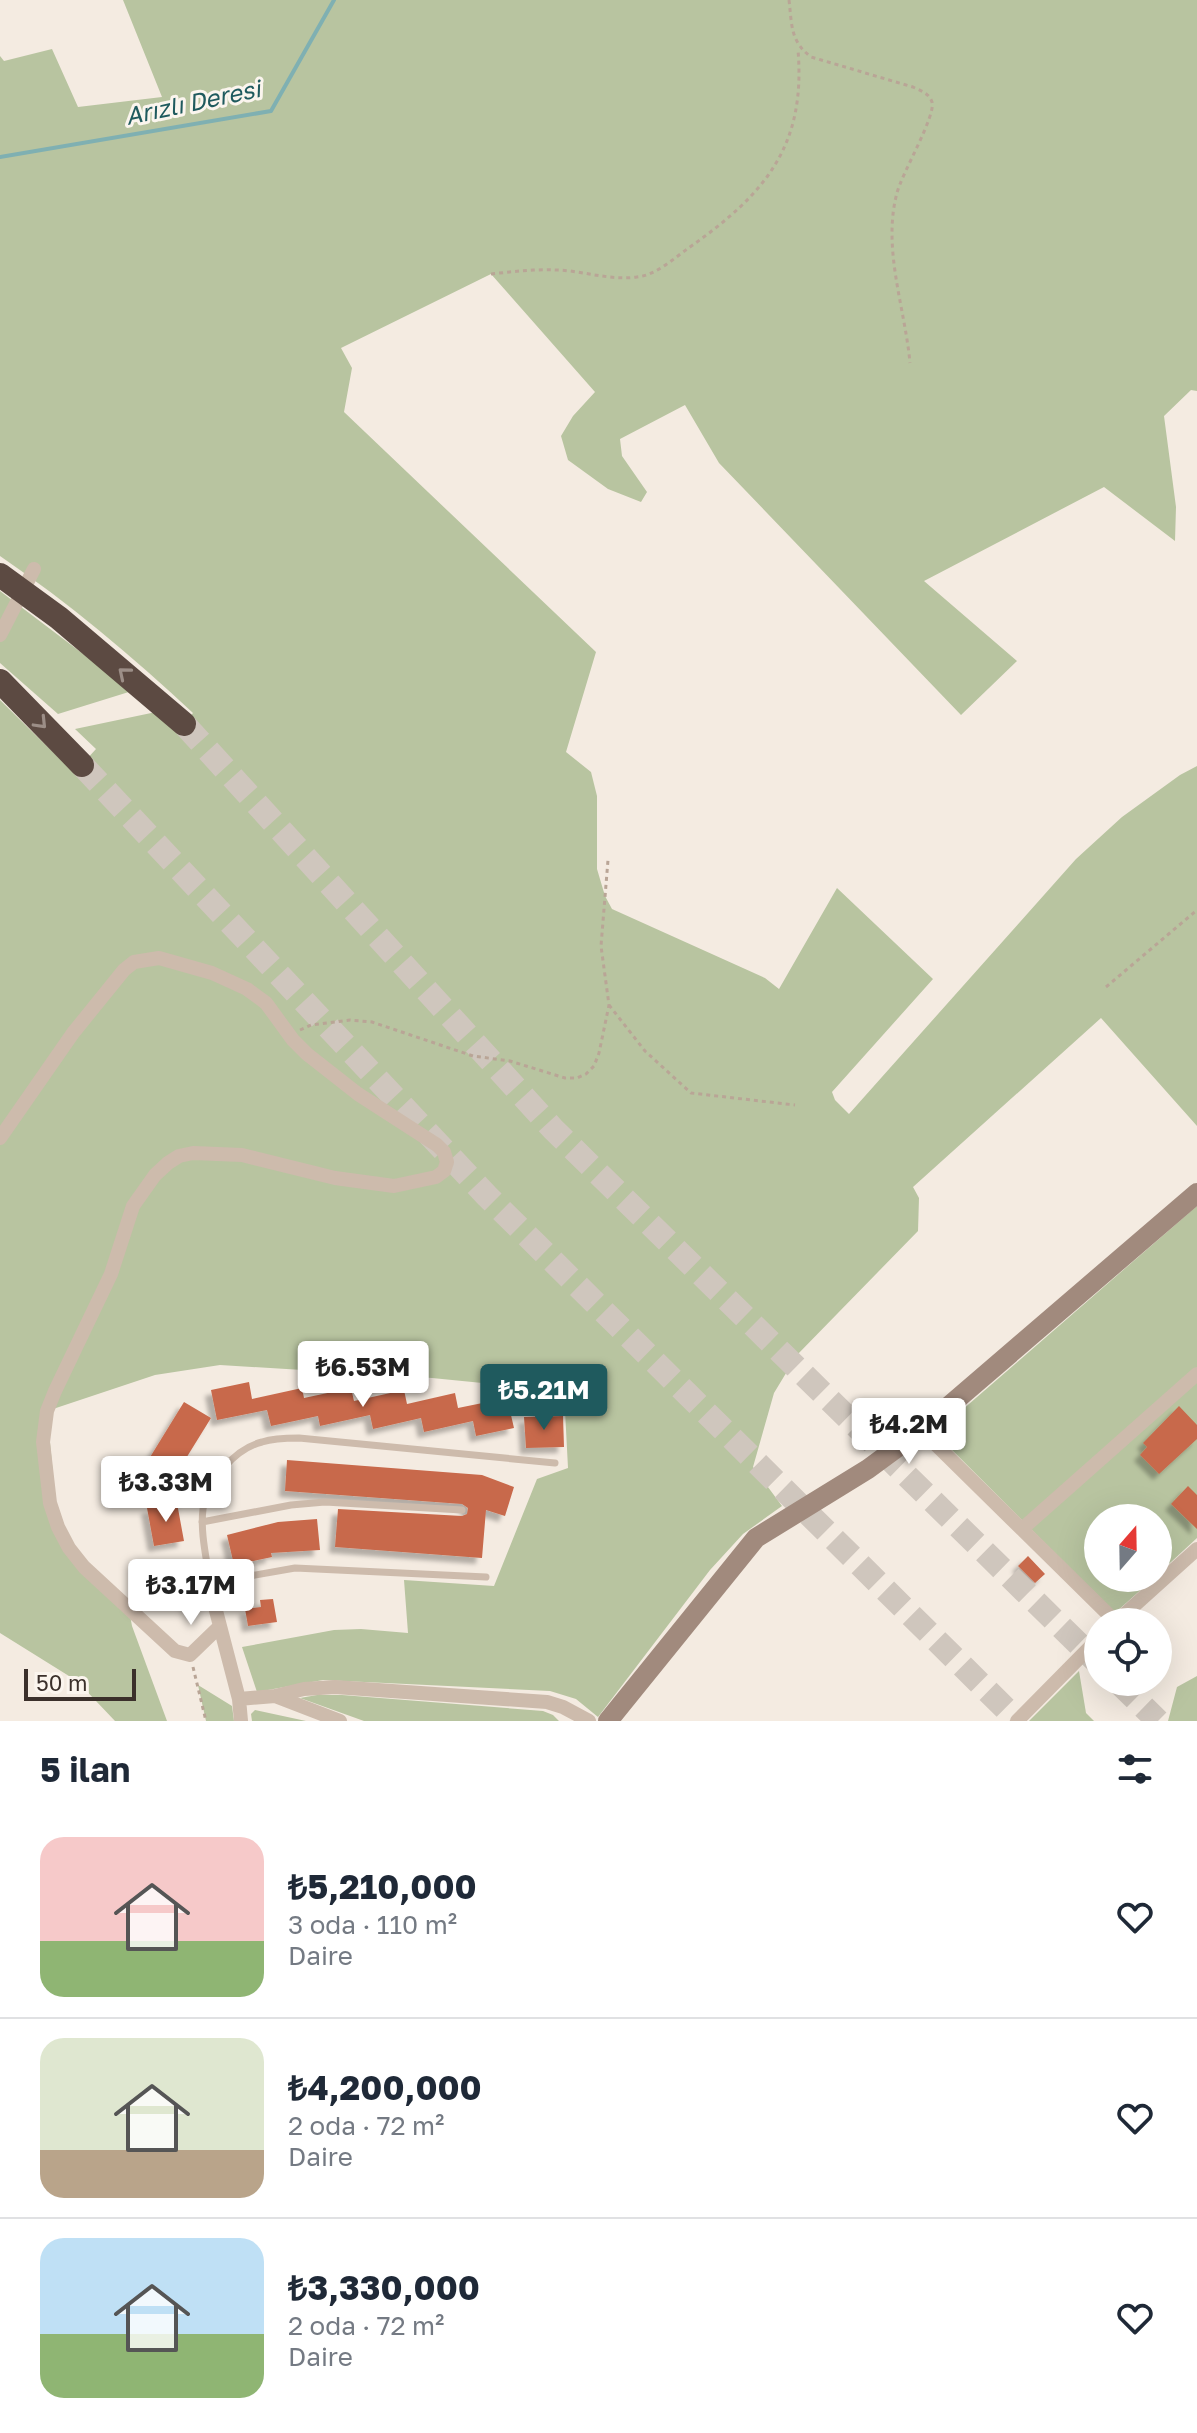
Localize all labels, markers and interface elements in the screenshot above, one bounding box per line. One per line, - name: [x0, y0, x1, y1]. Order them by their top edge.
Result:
- water label: Arızlı Deresi: [123, 73, 265, 130]
- one-way arrow: [119, 668, 134, 683]
- one-way arrow: [32, 714, 46, 728]
- pin: ₺6.53M: [298, 1341, 428, 1409]
- text: ₺6.53M: [316, 1351, 410, 1382]
- pin: ₺5.21M: [479, 1364, 609, 1432]
- text: ₺5.21M: [498, 1374, 590, 1405]
- pin: ₺4.2M: [853, 1398, 965, 1466]
- text: ₺4.2M: [870, 1408, 948, 1439]
- pin: ₺3.33M: [101, 1456, 231, 1524]
- text: ₺3.33M: [119, 1466, 213, 1497]
- north arrow: [1084, 1504, 1172, 1592]
- map controls: [1084, 1504, 1172, 1696]
- pin: ₺3.17M: [126, 1559, 256, 1627]
- text: ₺3.17M: [146, 1569, 236, 1600]
- button: locate: [1084, 1608, 1172, 1696]
- scale bar: [24, 1665, 136, 1701]
- text: 50 m: [36, 1669, 87, 1696]
- icon: filters: [1113, 1747, 1157, 1791]
- text: 5 ilan: [40, 1749, 130, 1789]
- text: ₺5,210,000: [288, 1866, 477, 1906]
- icon: home: [104, 1869, 200, 1965]
- icon: heart: [1113, 1895, 1157, 1939]
- text: 3 oda · 110 m²: [288, 1909, 457, 1940]
- text: Daire: [288, 1940, 353, 1971]
- text: ₺4,200,000: [288, 2067, 482, 2107]
- icon: home: [104, 2070, 200, 2166]
- icon: heart: [1113, 2096, 1157, 2140]
- text: 2 oda · 72 m²: [288, 2110, 444, 2141]
- text: Daire: [288, 2141, 353, 2172]
- text: ₺3,330,000: [288, 2267, 480, 2307]
- icon: home: [104, 2270, 200, 2366]
- icon: heart: [1113, 2296, 1157, 2340]
- text: 2 oda · 72 m²: [288, 2310, 444, 2341]
- text: Daire: [288, 2341, 353, 2372]

